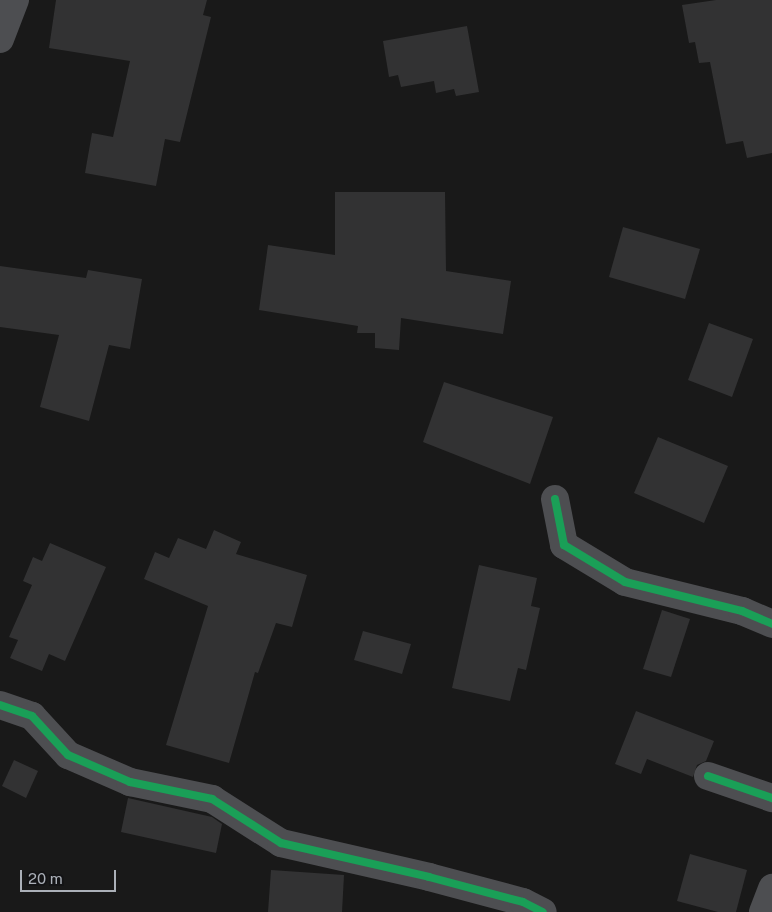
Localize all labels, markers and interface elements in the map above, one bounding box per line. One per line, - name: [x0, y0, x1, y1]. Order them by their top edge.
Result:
- scale bar: [22, 860, 119, 892]
- text: 20 m: [28, 870, 63, 887]

